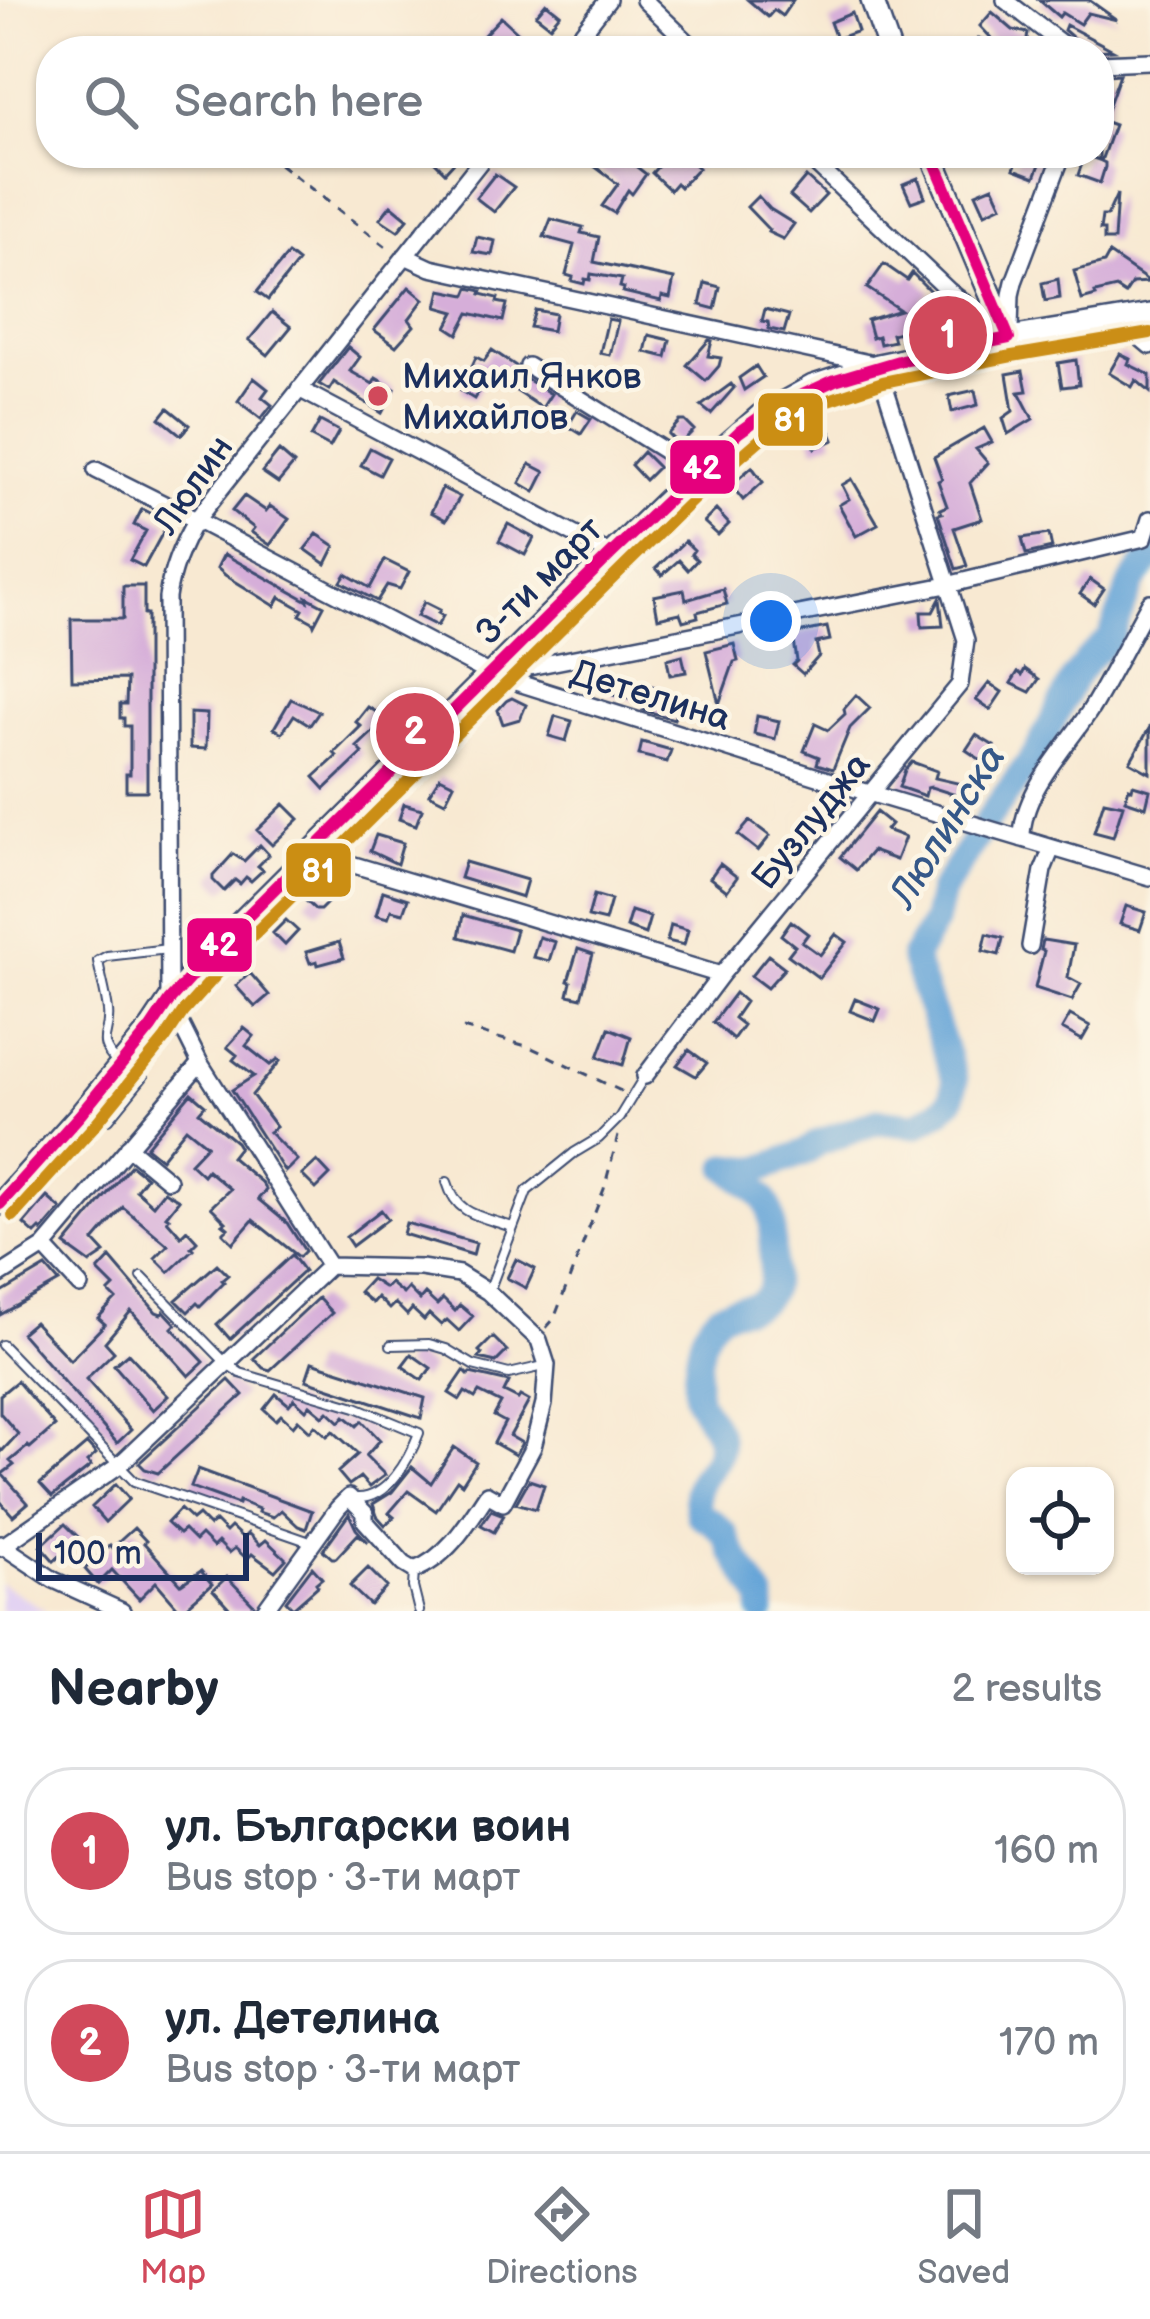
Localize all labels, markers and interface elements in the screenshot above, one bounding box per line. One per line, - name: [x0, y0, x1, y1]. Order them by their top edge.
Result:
- search box: [36, 36, 1114, 168]
- icon: search: [78, 69, 144, 135]
- text: Search here: [174, 75, 423, 130]
- pin: 1: [909, 290, 987, 380]
- place label: Михаил Янков Михайлов: [402, 356, 642, 440]
- marker: Михаил Янков Михайлов: [365, 383, 391, 409]
- line badge: 81: [756, 391, 825, 448]
- text: 81: [773, 401, 807, 441]
- street label: Люлин: [144, 428, 243, 544]
- line badge: 42: [668, 438, 737, 496]
- text: 42: [682, 449, 722, 489]
- street label: 3-ти март: [467, 509, 613, 655]
- your location: [741, 591, 801, 651]
- street label: Детелина: [565, 652, 735, 741]
- pin: 2: [376, 687, 454, 777]
- water label: Люлинска: [878, 736, 1017, 919]
- street label: Бузлуджа: [744, 745, 880, 899]
- line badge: 81: [284, 841, 353, 899]
- text: 81: [301, 852, 335, 892]
- line badge: 42: [185, 916, 254, 974]
- text: 42: [199, 926, 239, 966]
- map controls: [1006, 1467, 1114, 1575]
- button: locate: [1006, 1467, 1114, 1575]
- scale bar: [36, 1527, 249, 1580]
- text: 100 m: [54, 1534, 142, 1574]
- text: Nearby: [48, 1659, 219, 1720]
- text: 2 results: [951, 1666, 1102, 1713]
- text: ул. Български воин: [165, 1800, 571, 1855]
- text: 1: [82, 1828, 98, 1875]
- text: 160 m: [994, 1828, 1099, 1875]
- text: Bus stop · 3-ти март: [165, 1855, 520, 1902]
- text: ул. Детелина: [165, 1992, 439, 2047]
- text: 2: [78, 2020, 102, 2067]
- text: 170 m: [999, 2020, 1099, 2067]
- text: Bus stop · 3-ти март: [165, 2047, 520, 2094]
- tab: Map: [140, 2181, 206, 2293]
- tab: Directions: [486, 2181, 638, 2293]
- tab: Saved: [917, 2181, 1010, 2293]

